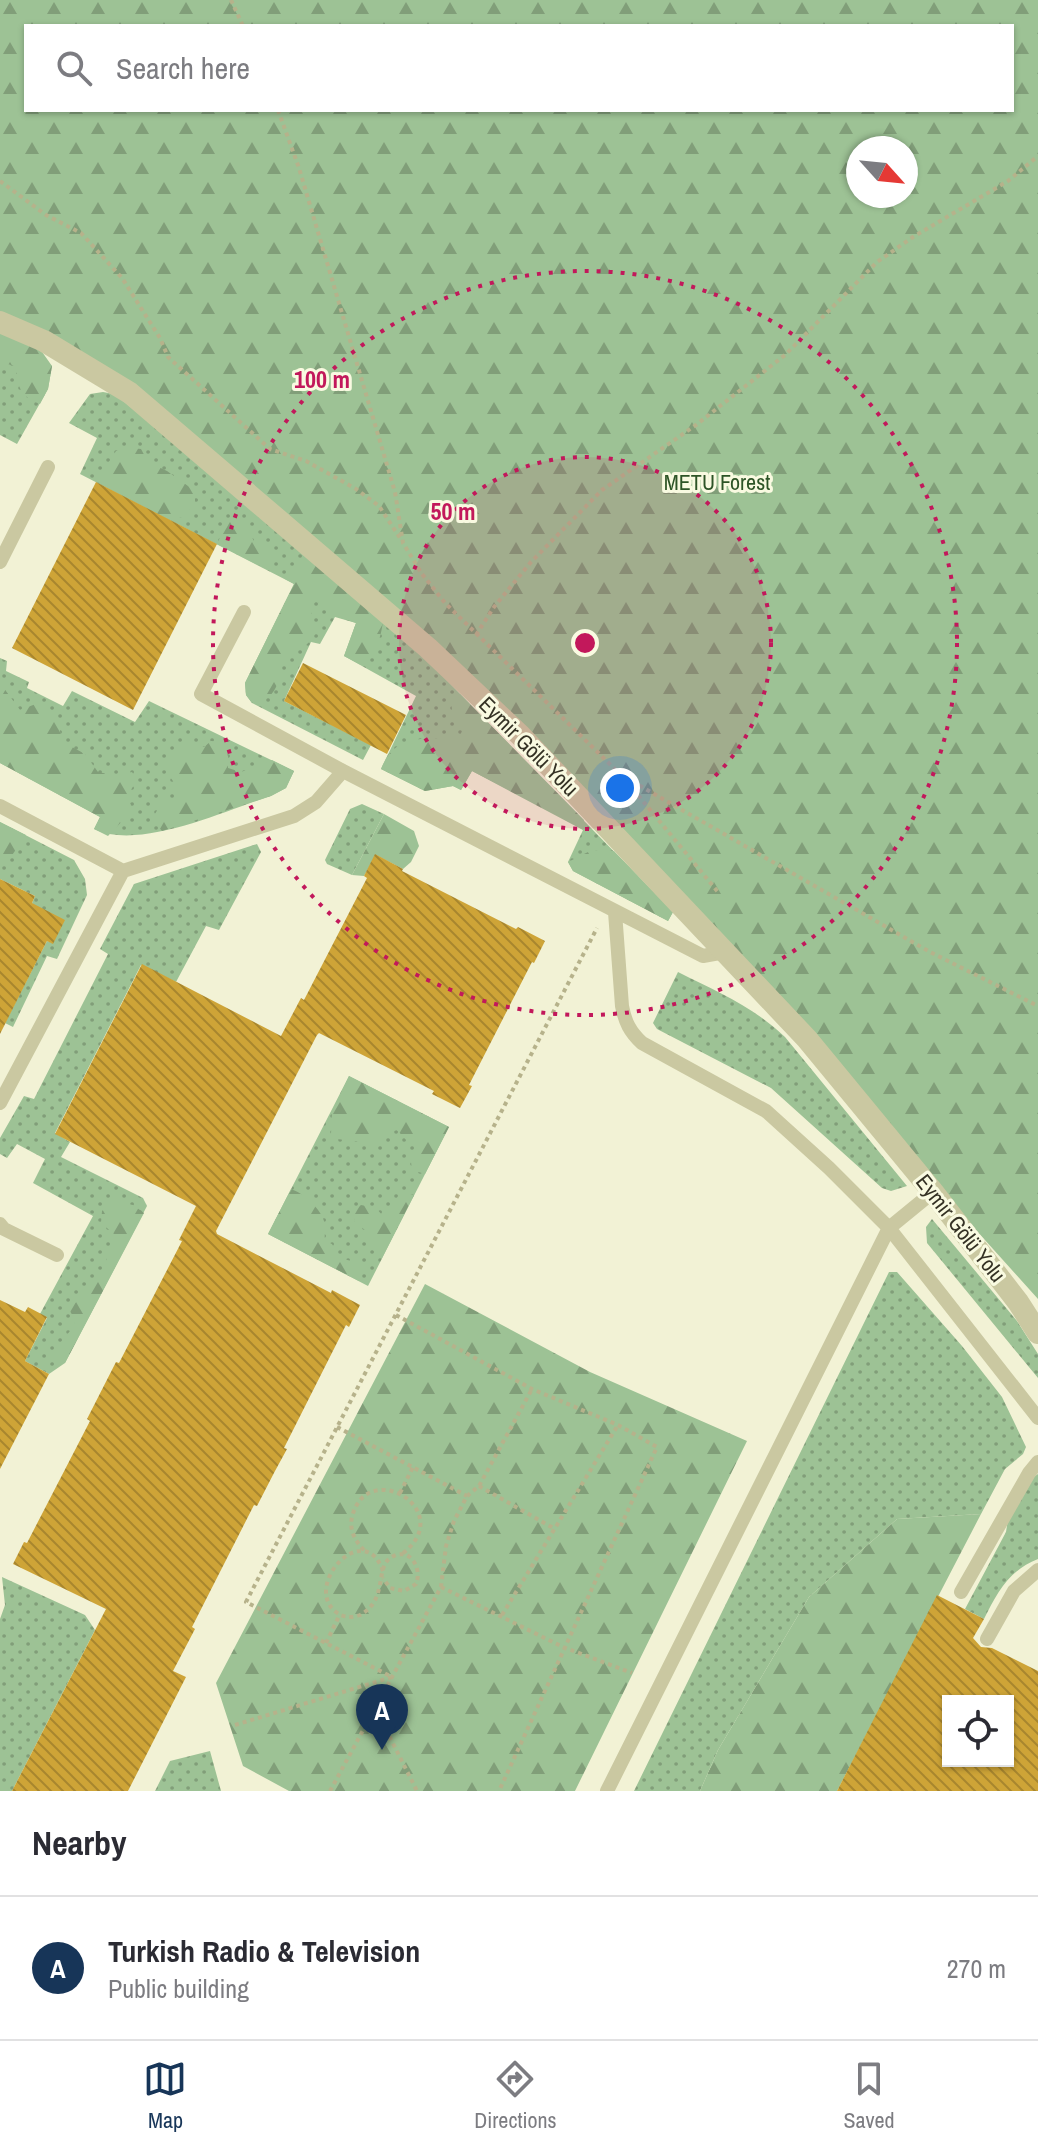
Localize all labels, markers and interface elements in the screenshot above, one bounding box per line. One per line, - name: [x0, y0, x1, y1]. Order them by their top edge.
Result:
- search box: [24, 24, 1014, 112]
- icon: search: [52, 46, 96, 90]
- text: Search here: [116, 48, 250, 88]
- north arrow: [846, 136, 918, 208]
- text: 100 m: [294, 363, 350, 395]
- park label: METU Forest: [664, 467, 770, 497]
- text: 50 m: [431, 495, 475, 527]
- centre of rings: [571, 629, 599, 657]
- street label: Eymir Gölü Yolu: [473, 690, 585, 802]
- your location: [600, 768, 640, 808]
- street label: Eymir Gölü Yolu: [909, 1168, 1013, 1288]
- pin: A: [356, 1684, 408, 1750]
- map controls: [942, 1695, 1014, 1767]
- button: locate: [942, 1695, 1014, 1767]
- text: Nearby: [32, 1820, 127, 1866]
- text: Turkish Radio & Television: [108, 1931, 420, 1971]
- text: A: [50, 1951, 66, 1986]
- text: 270 m: [947, 1951, 1006, 1986]
- text: Public building: [108, 1971, 249, 2006]
- tab: Map: [143, 2057, 187, 2135]
- tab: Directions: [474, 2057, 557, 2135]
- tab: Saved: [843, 2057, 895, 2135]

